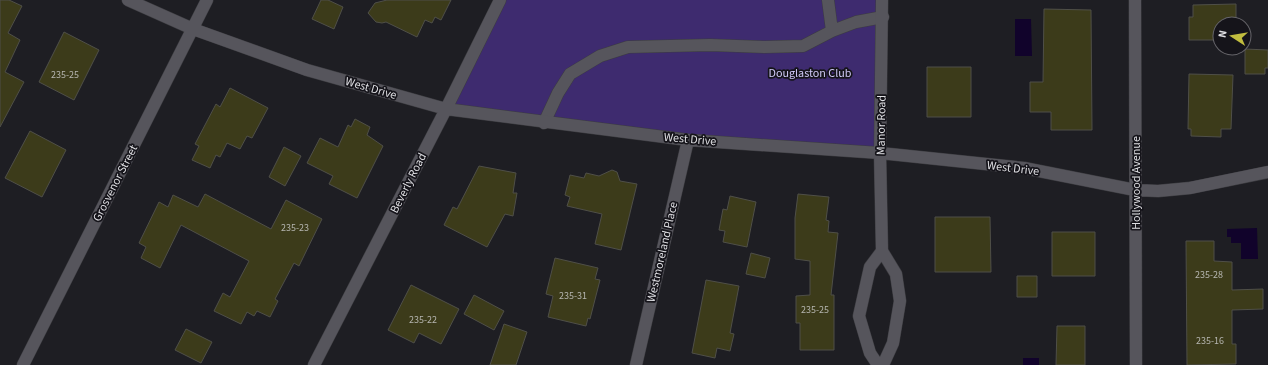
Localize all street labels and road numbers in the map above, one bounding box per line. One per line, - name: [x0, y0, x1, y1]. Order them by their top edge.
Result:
- street label: West Drive: [343, 73, 399, 104]
- street label: Manor Road: [872, 95, 891, 155]
- street label: West Drive: [663, 129, 717, 150]
- street label: Hollywood Avenue: [1128, 136, 1145, 230]
- street label: Grosvenor Street: [89, 142, 142, 225]
- street label: Beverly Road: [386, 150, 431, 216]
- street label: West Drive: [986, 157, 1040, 180]
- street label: Westmoreland Place: [643, 200, 682, 304]

